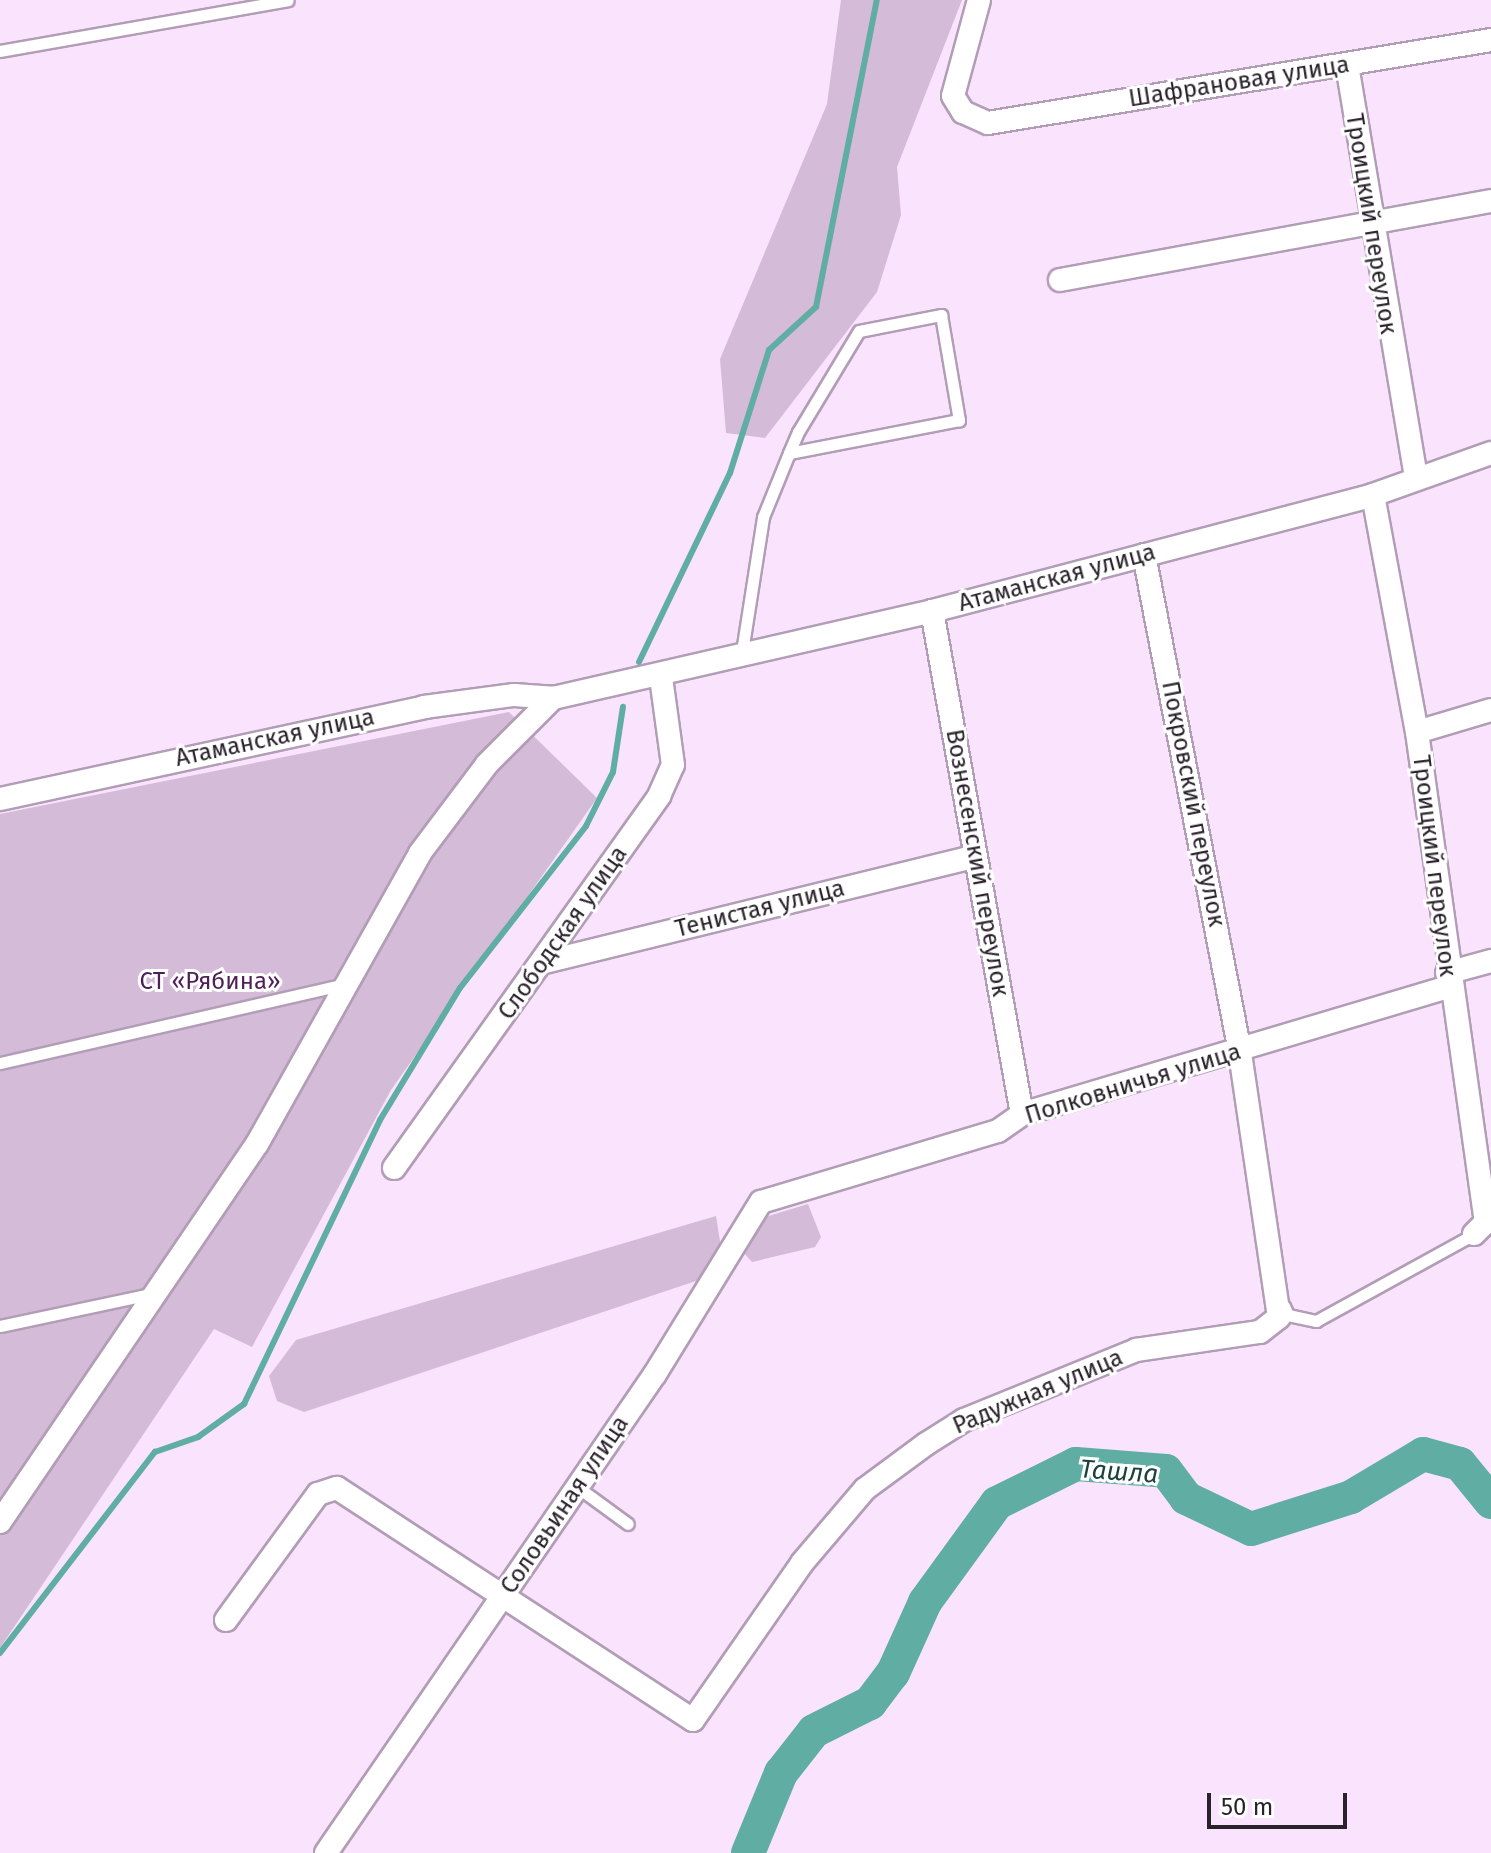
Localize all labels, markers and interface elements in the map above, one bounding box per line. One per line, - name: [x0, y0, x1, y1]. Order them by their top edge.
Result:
- street label: Шафрановая улица: [1127, 50, 1351, 114]
- street label: Троицкий переулок: [1339, 112, 1403, 336]
- street label: Атаманская улица: [955, 538, 1159, 618]
- street label: Покровский переулок: [1155, 679, 1231, 929]
- street label: Атаманская улица: [173, 703, 377, 773]
- street label: Вознесенский переулок: [939, 727, 1015, 999]
- street label: Троицкий переулок: [1406, 754, 1462, 978]
- street label: Слободская улица: [492, 841, 634, 1025]
- street label: Тенистая улица: [672, 874, 848, 944]
- park label: СТ «Рябина»: [139, 968, 281, 996]
- street label: Полковничья улица: [1022, 1037, 1244, 1131]
- street label: Радужная улица: [949, 1343, 1127, 1441]
- street label: Соловьиная улица: [495, 1410, 635, 1600]
- water label: Ташла: [1079, 1454, 1159, 1490]
- scale bar: [1211, 1777, 1351, 1827]
- text: 50 m: [1221, 1793, 1273, 1821]

